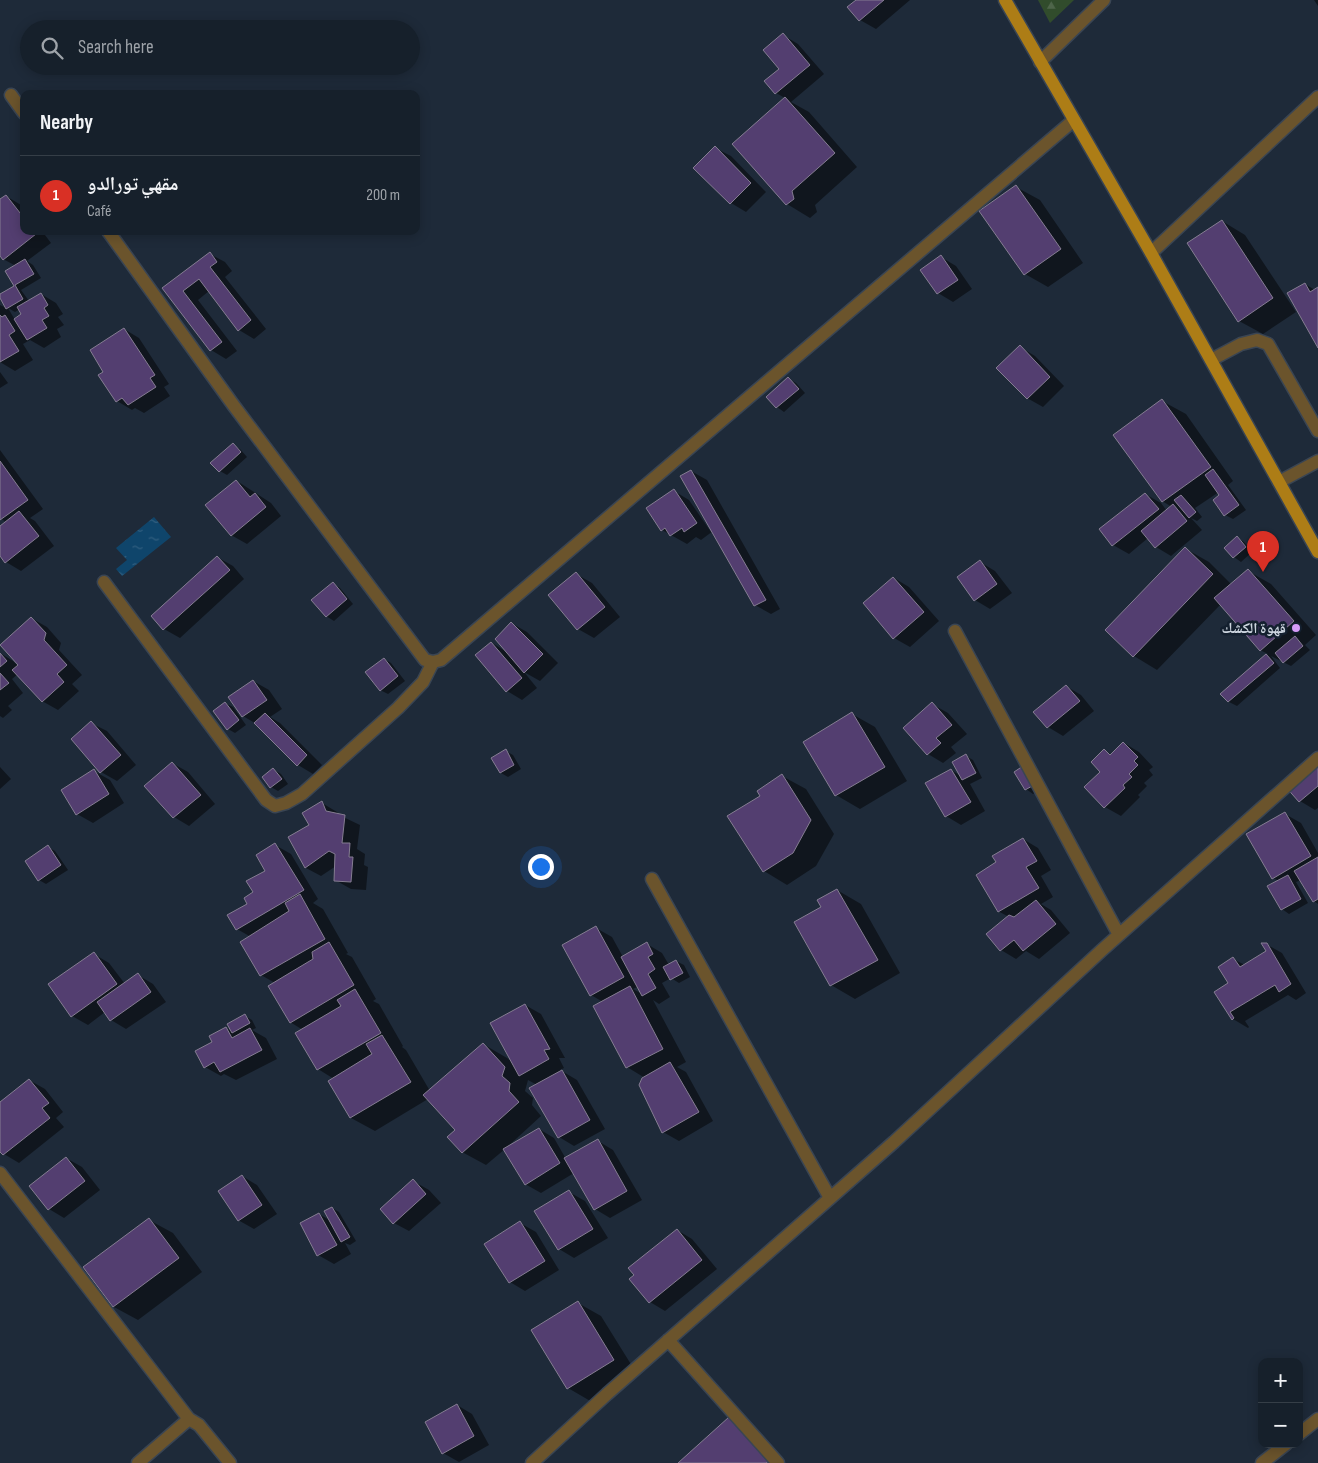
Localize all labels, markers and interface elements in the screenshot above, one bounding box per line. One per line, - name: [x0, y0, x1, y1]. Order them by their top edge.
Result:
- search box: [20, 20, 420, 75]
- icon: search: [38, 34, 66, 62]
- text: Search here: [78, 36, 154, 59]
- text: Nearby: [40, 110, 93, 135]
- text: مقهي تورالدو: [87, 173, 179, 196]
- text: 1: [53, 186, 59, 205]
- text: 200 m: [366, 186, 400, 205]
- text: Café: [87, 202, 111, 221]
- pin: 1: [1247, 531, 1279, 572]
- place label: قهوة الكشك: [1221, 619, 1286, 638]
- marker: قهوة الكشك: [1290, 622, 1302, 634]
- your location: [528, 854, 554, 880]
- map controls: [1258, 1358, 1303, 1448]
- button: +: [1258, 1358, 1303, 1403]
- button: −: [1258, 1403, 1303, 1448]

